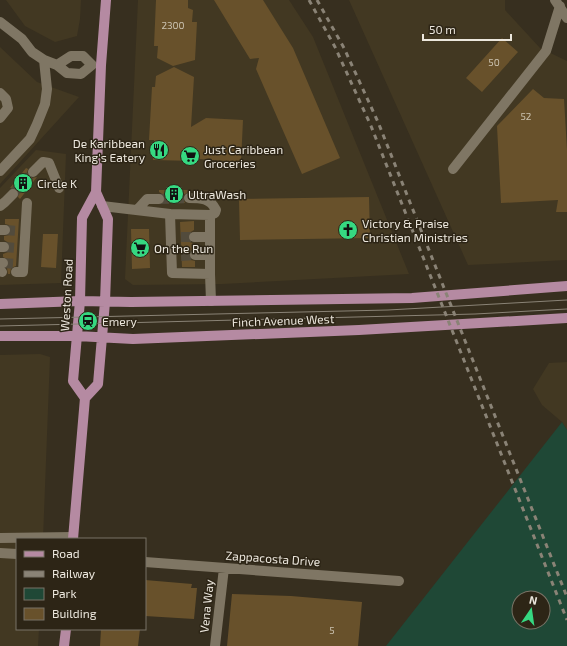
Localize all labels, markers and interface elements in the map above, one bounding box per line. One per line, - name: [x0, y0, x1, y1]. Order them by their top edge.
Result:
- scale bar: [423, 16, 511, 42]
- house number: 2300: [161, 19, 185, 31]
- text: 50 m: [429, 22, 456, 36]
- house number: 50: [488, 56, 500, 68]
- house number: 52: [521, 110, 532, 122]
- place label: De Karibbean King's Eatery: [73, 136, 146, 164]
- restaurant icon: De Karibbean King's Eatery: [148, 139, 170, 161]
- place label: Just Caribbean Groceries: [204, 142, 283, 170]
- supermarket icon: Just Caribbean Groceries: [179, 145, 201, 167]
- building icon: Circle K: [12, 172, 34, 194]
- place label: Circle K: [37, 176, 77, 190]
- building icon: UltraWash: [163, 183, 185, 205]
- place label: UltraWash: [188, 187, 246, 201]
- place label: Victory & Praise Christian Ministries: [362, 216, 468, 244]
- church icon: Victory & Praise Christian Ministries: [337, 219, 359, 241]
- supermarket icon: On the Run: [129, 237, 151, 259]
- place label: On the Run: [154, 241, 213, 255]
- street label: Weston Road: [57, 258, 75, 332]
- station icon: Emery: [77, 310, 99, 332]
- street label: Finch Avenue West: [231, 311, 335, 329]
- place label: Emery: [102, 314, 137, 328]
- legend: [16, 538, 146, 630]
- text: Road: [52, 546, 80, 560]
- street label: Zappacosta Drive: [225, 548, 321, 568]
- text: Railway: [52, 566, 96, 580]
- street label: Vena Way: [196, 578, 216, 633]
- text: Park: [52, 586, 77, 600]
- north arrow: [511, 590, 551, 630]
- text: N: [528, 593, 539, 607]
- text: Building: [52, 606, 97, 620]
- house number: 5: [329, 624, 335, 636]

